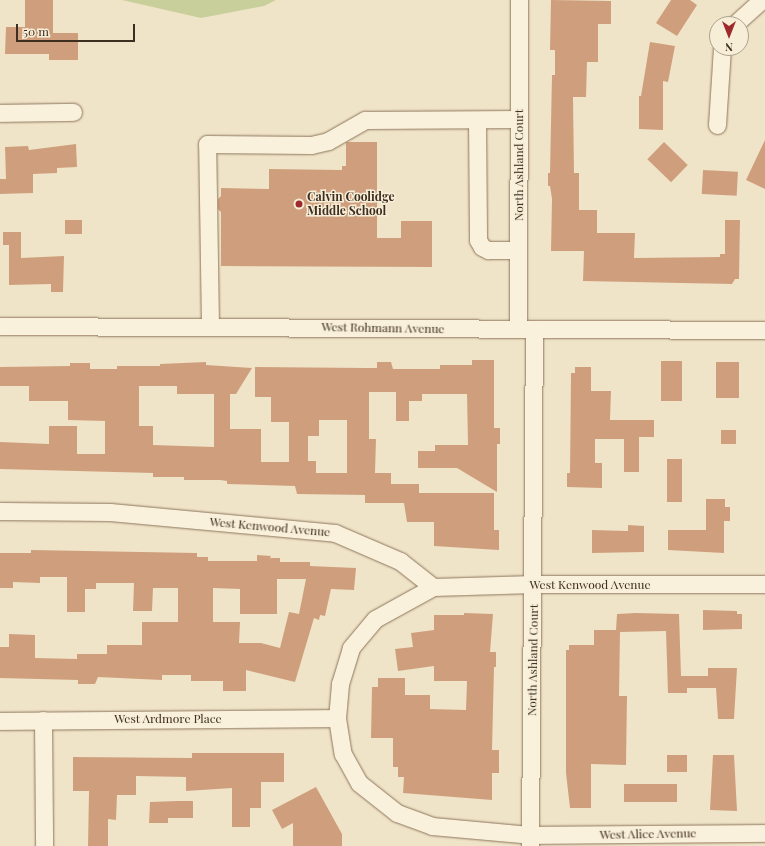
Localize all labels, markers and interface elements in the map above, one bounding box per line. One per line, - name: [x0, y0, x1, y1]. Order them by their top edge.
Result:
- scale bar: [18, 16, 137, 42]
- north arrow: [709, 16, 749, 56]
- text: 50 m: [23, 23, 49, 39]
- text: N: [725, 40, 733, 55]
- street label: North Ashland Court: [512, 109, 526, 221]
- place label: Calvin Coolidge Middle School: [307, 190, 395, 218]
- marker: Calvin Coolidge Middle School: [294, 199, 304, 209]
- street label: West Rohmann Avenue: [321, 320, 445, 336]
- street label: West Kenwood Avenue: [209, 515, 331, 539]
- street label: West Kenwood Avenue: [529, 578, 651, 592]
- street label: North Ashland Court: [525, 604, 541, 716]
- street label: West Ardmore Place: [114, 712, 222, 726]
- street label: West Alice Avenue: [599, 826, 697, 842]

